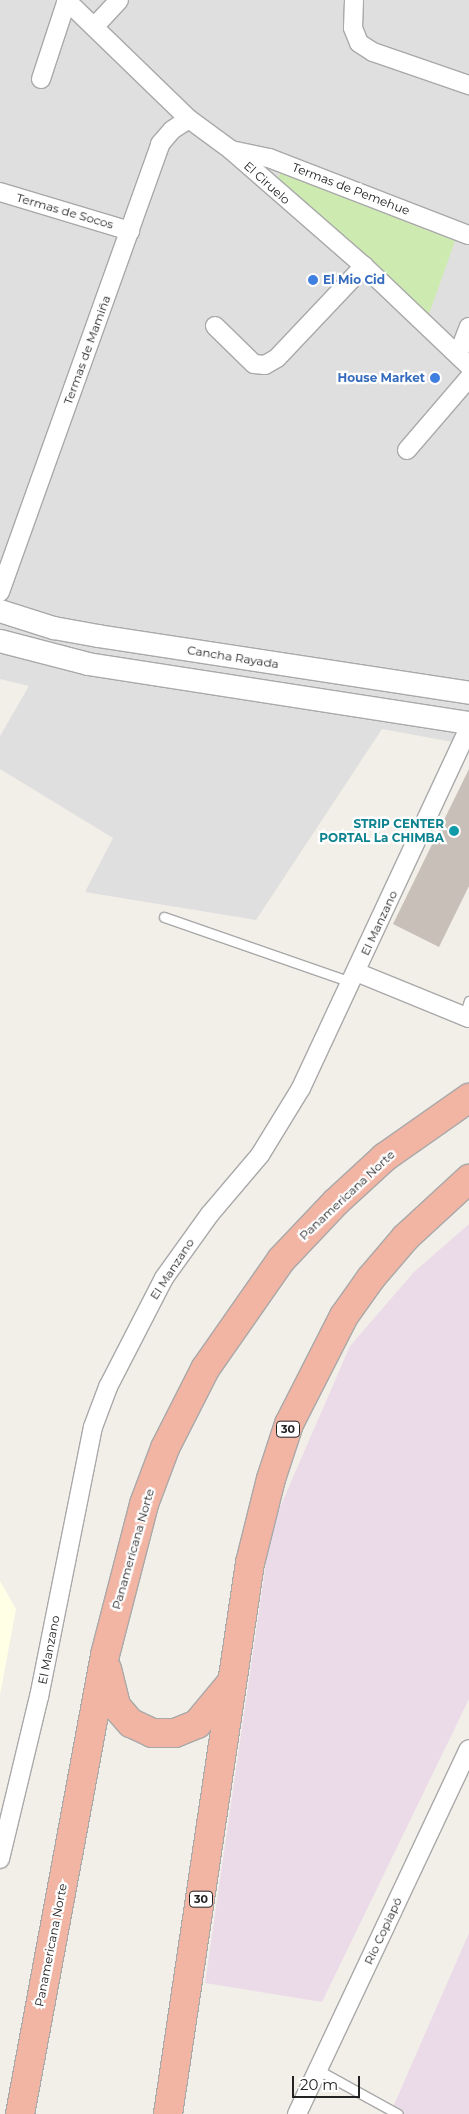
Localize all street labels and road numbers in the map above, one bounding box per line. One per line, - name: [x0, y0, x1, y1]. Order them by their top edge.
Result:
- street label: El Ciruelo: [241, 159, 293, 207]
- street label: Termas de Pemehue: [290, 160, 412, 218]
- street label: Termas de Socos: [15, 190, 115, 232]
- street label: Termas de Mamiña: [61, 293, 113, 407]
- street label: Cancha Rayada: [186, 643, 280, 671]
- street label: El Manzano: [358, 888, 400, 958]
- street label: Panamericana Norte: [296, 1147, 398, 1243]
- street label: El Manzano: [147, 1236, 197, 1302]
- road number: 30: [276, 1420, 300, 1438]
- street label: Panamericana Norte: [109, 1487, 157, 1611]
- street label: El Manzano: [35, 1614, 63, 1686]
- street label: Panamericana Norte: [32, 1882, 70, 2008]
- road number: 30: [188, 1890, 214, 1908]
- street label: Río Copiapó: [361, 1895, 405, 1967]

